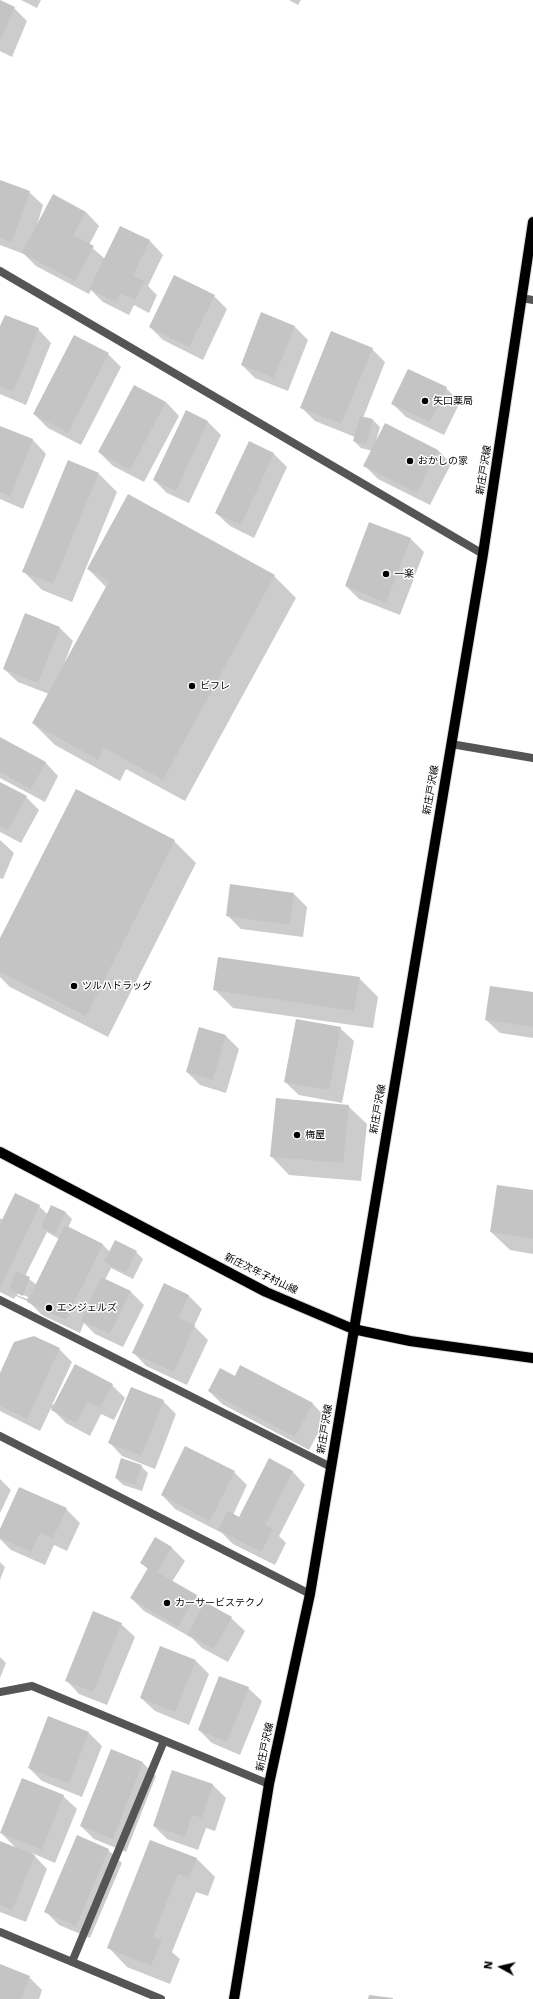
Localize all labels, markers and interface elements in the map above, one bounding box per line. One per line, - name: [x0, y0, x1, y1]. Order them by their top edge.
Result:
- place label: 矢口薬局: [433, 395, 473, 407]
- marker: 矢口薬局: [420, 396, 430, 406]
- street label: 新庄戸沢線: [474, 444, 494, 496]
- place label: おかしの家: [418, 455, 468, 467]
- marker: おかしの家: [405, 456, 415, 466]
- place label: 一楽: [394, 568, 414, 580]
- marker: 一楽: [381, 569, 391, 579]
- place label: ビフレ: [200, 680, 230, 692]
- marker: ビフレ: [187, 681, 197, 691]
- street label: 新庄戸沢線: [421, 764, 441, 816]
- place label: ツルハドラッグ: [82, 980, 152, 992]
- marker: ツルハドラッグ: [69, 981, 79, 991]
- street label: 新庄戸沢線: [368, 1083, 388, 1135]
- place label: 梅屋: [305, 1129, 325, 1141]
- marker: 梅屋: [292, 1130, 302, 1140]
- street label: 新庄次年子村山線: [222, 1251, 300, 1297]
- place label: エンジェルズ: [57, 1302, 117, 1314]
- marker: エンジェルズ: [44, 1303, 54, 1313]
- street label: 新庄戸沢線: [315, 1403, 335, 1455]
- place label: カーサービステクノ: [175, 1597, 265, 1609]
- marker: カーサービステクノ: [162, 1598, 172, 1608]
- street label: 新庄戸沢線: [254, 1721, 276, 1773]
- north arrow: [481, 1947, 521, 1987]
- text: N: [482, 1960, 496, 1970]

